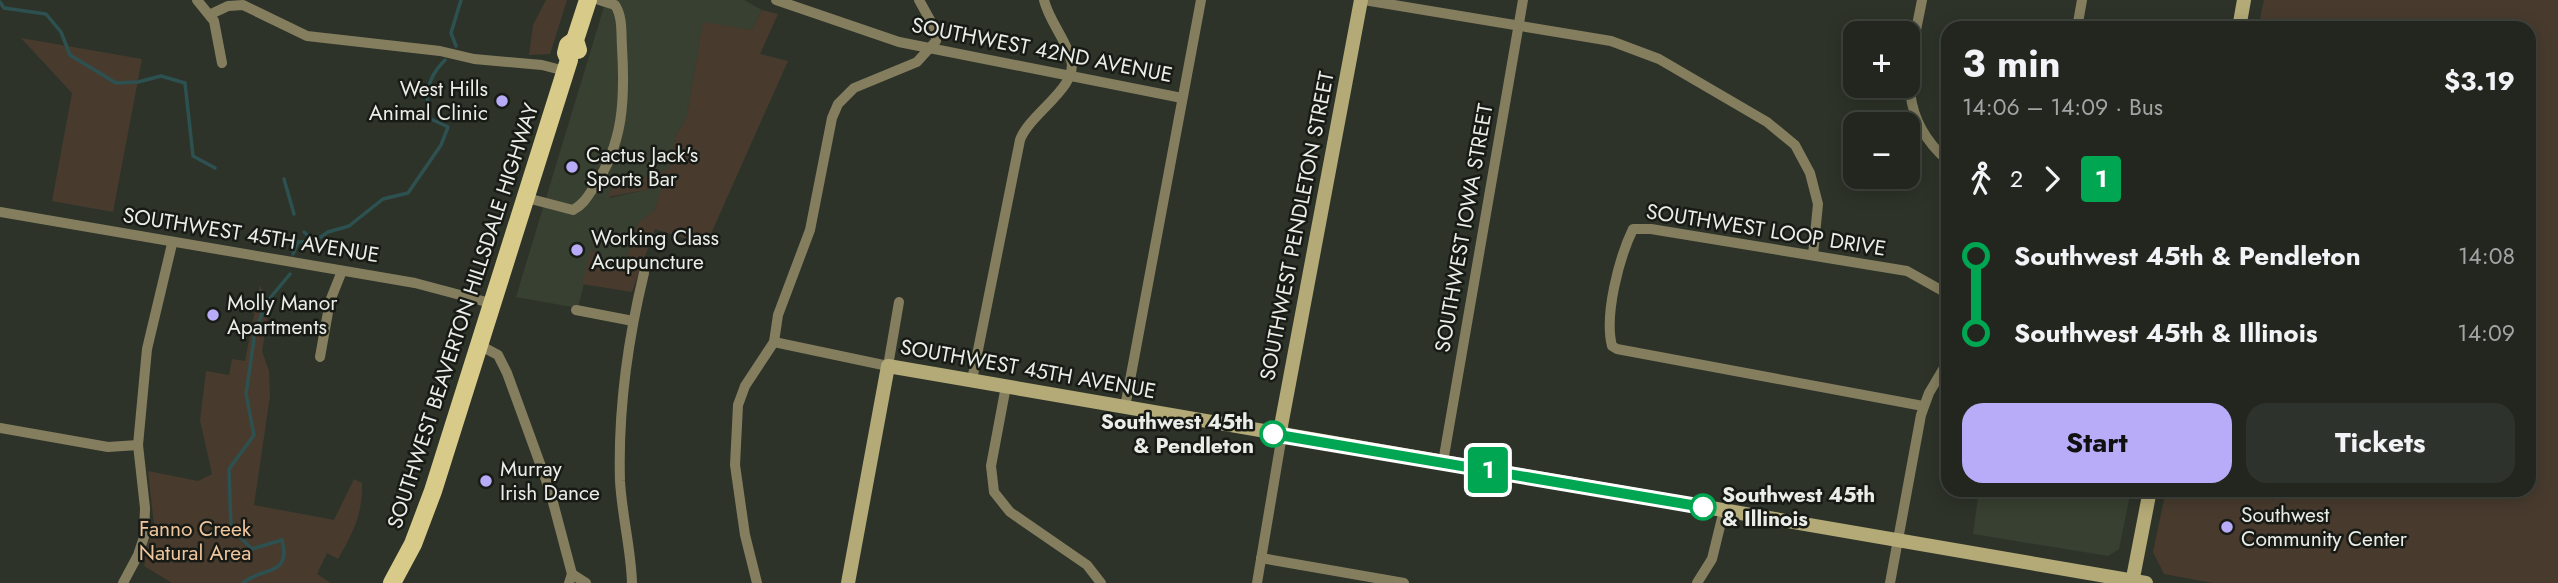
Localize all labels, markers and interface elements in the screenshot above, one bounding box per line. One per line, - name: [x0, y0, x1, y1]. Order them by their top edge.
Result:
- street label: SOUTHWEST 42ND AVENUE: [909, 10, 1175, 90]
- map controls: [1843, 21, 1920, 189]
- button: +: [1843, 21, 1920, 98]
- text: 3 min: [1962, 36, 2061, 91]
- text: $3.19: [2444, 62, 2515, 100]
- street label: SOUTHWEST PENDLETON STREET: [1252, 69, 1342, 383]
- place label: West Hills Animal Clinic: [369, 74, 488, 128]
- text: 14:06 – 14:09 · Bus: [1962, 90, 2163, 124]
- marker: West Hills Animal Clinic: [494, 93, 510, 109]
- street label: SOUTHWEST BEAVERTON HILLSDALE HIGHWAY: [380, 99, 546, 533]
- street label: SOUTHWEST IOWA STREET: [1427, 101, 1501, 355]
- button: −: [1843, 112, 1920, 189]
- place label: Cactus Jack's Sports Bar: [586, 140, 698, 194]
- marker: Cactus Jack's Sports Bar: [564, 159, 580, 175]
- icon: walk: [1962, 160, 2000, 198]
- icon: forward: [2033, 160, 2071, 198]
- text: 1: [2095, 161, 2107, 196]
- text: 2: [2010, 162, 2023, 196]
- street label: SOUTHWEST LOOP DRIVE: [1644, 196, 1888, 264]
- street label: SOUTHWEST 45TH AVENUE: [121, 200, 381, 270]
- place label: Working Class Acupuncture: [591, 223, 719, 277]
- text: Southwest 45th & Pendleton: [2014, 237, 2361, 275]
- text: 14:08: [2458, 239, 2515, 273]
- marker: Working Class Acupuncture: [569, 242, 585, 258]
- place label: Molly Manor Apartments: [227, 288, 338, 342]
- marker: Molly Manor Apartments: [205, 307, 221, 323]
- text: Southwest 45th & Illinois: [2014, 314, 2318, 352]
- text: 14:09: [2457, 316, 2515, 350]
- street label: SOUTHWEST 45TH AVENUE: [898, 332, 1158, 406]
- button: Start: [1962, 403, 2232, 483]
- button: Tickets: [2246, 403, 2515, 483]
- place label: Southwest 45th & Pendleton: [1101, 407, 1254, 461]
- marker: Southwest 45th & Pendleton: [1260, 421, 1286, 447]
- line badge: 1: [1465, 447, 1511, 493]
- text: 1: [1482, 452, 1494, 487]
- place label: Murray Irish Dance: [500, 454, 600, 508]
- marker: Murray Irish Dance: [478, 473, 494, 489]
- place label: Southwest 45th & Illinois: [1722, 480, 1875, 534]
- marker: Southwest 45th & Illinois: [1690, 494, 1716, 520]
- place label: Southwest Community Center: [2241, 500, 2408, 554]
- park label: Fanno Creek Natural Area: [139, 514, 252, 568]
- marker: Southwest Community Center: [2219, 519, 2235, 535]

